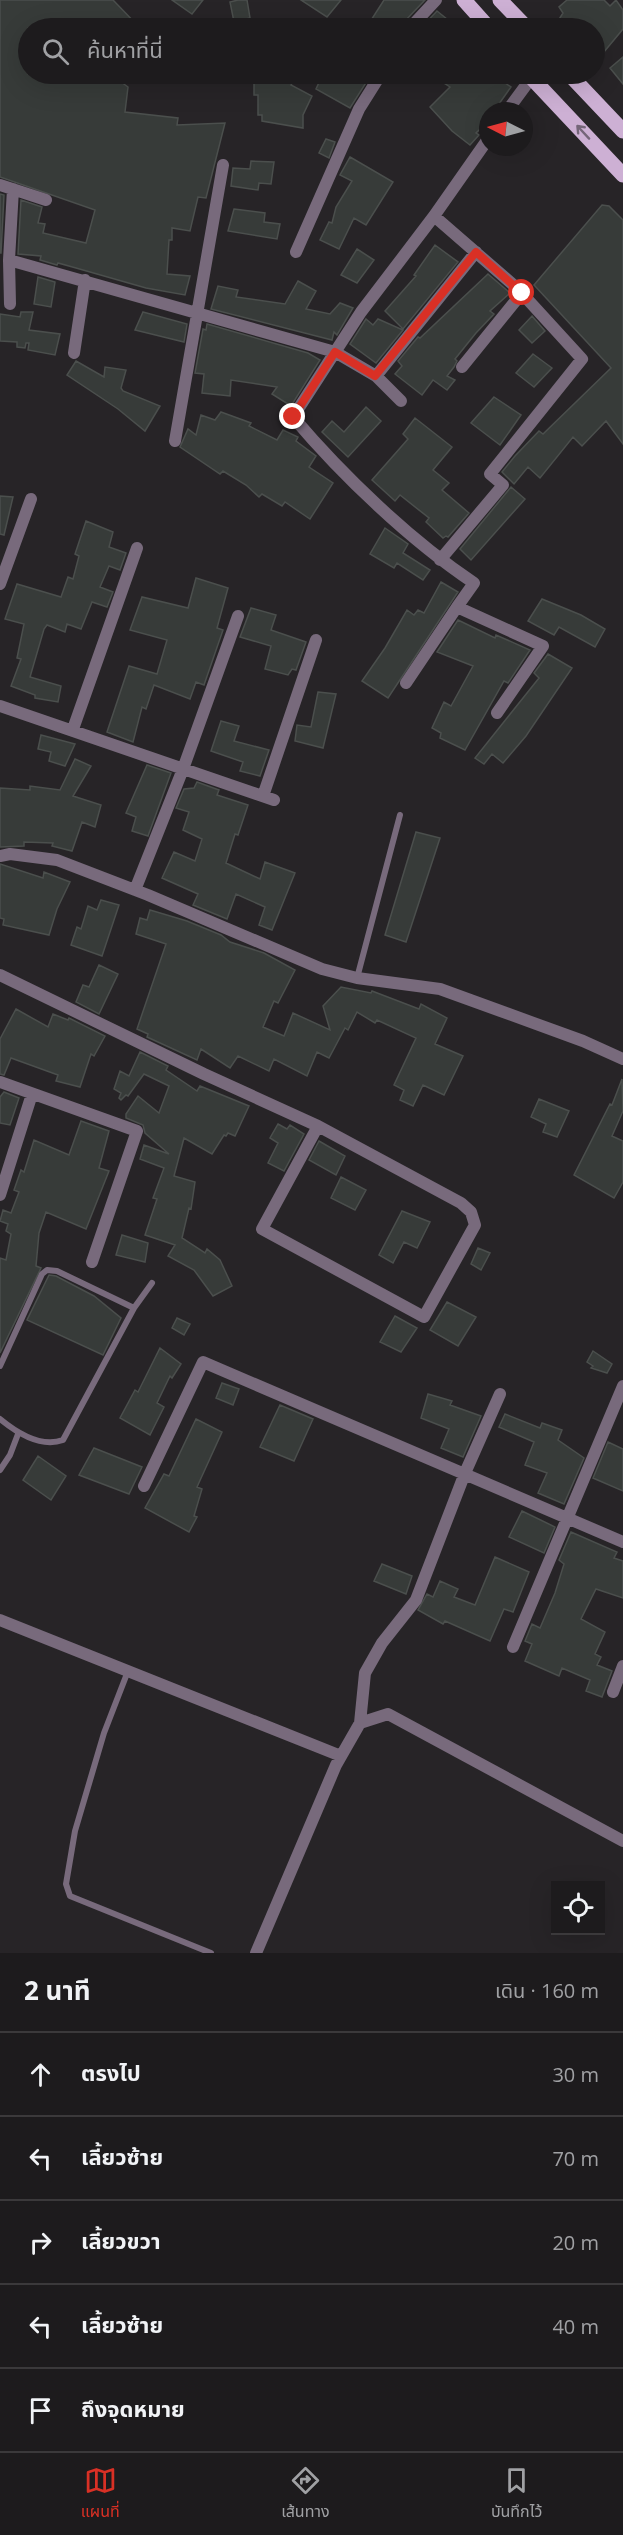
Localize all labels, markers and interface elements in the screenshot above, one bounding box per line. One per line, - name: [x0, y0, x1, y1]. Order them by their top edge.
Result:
- search box: [18, 18, 605, 84]
- text: ค้นหาที่นี่: [87, 34, 163, 64]
- icon: search: [39, 35, 72, 68]
- north arrow: [479, 102, 533, 156]
- one-way arrow: [576, 125, 590, 140]
- route start: [508, 279, 534, 305]
- route end: [279, 403, 305, 429]
- map controls: [551, 1881, 605, 1935]
- button: locate: [551, 1881, 605, 1935]
- text: 2 นาที: [24, 1972, 90, 2008]
- text: เดิน · 160 m: [495, 1977, 599, 2004]
- text: ตรงไป: [81, 2057, 141, 2087]
- icon: ahead: [24, 2058, 57, 2091]
- text: 30 m: [552, 2061, 599, 2088]
- text: เลี้ยวซ้าย: [81, 2141, 163, 2171]
- icon: left: [24, 2142, 57, 2175]
- text: 70 m: [552, 2145, 599, 2172]
- text: เลี้ยวขวา: [81, 2225, 161, 2255]
- icon: right: [24, 2226, 57, 2259]
- text: 20 m: [552, 2229, 599, 2256]
- text: เลี้ยวซ้าย: [81, 2309, 163, 2339]
- icon: left: [24, 2310, 57, 2343]
- text: 40 m: [552, 2313, 599, 2340]
- text: ถึงจุดหมาย: [81, 2393, 185, 2423]
- icon: arrive: [24, 2394, 57, 2427]
- tab: แผนที่: [81, 2464, 120, 2524]
- tab: เส้นทาง: [281, 2464, 329, 2524]
- tab: บันทึกไว้: [491, 2464, 542, 2524]

